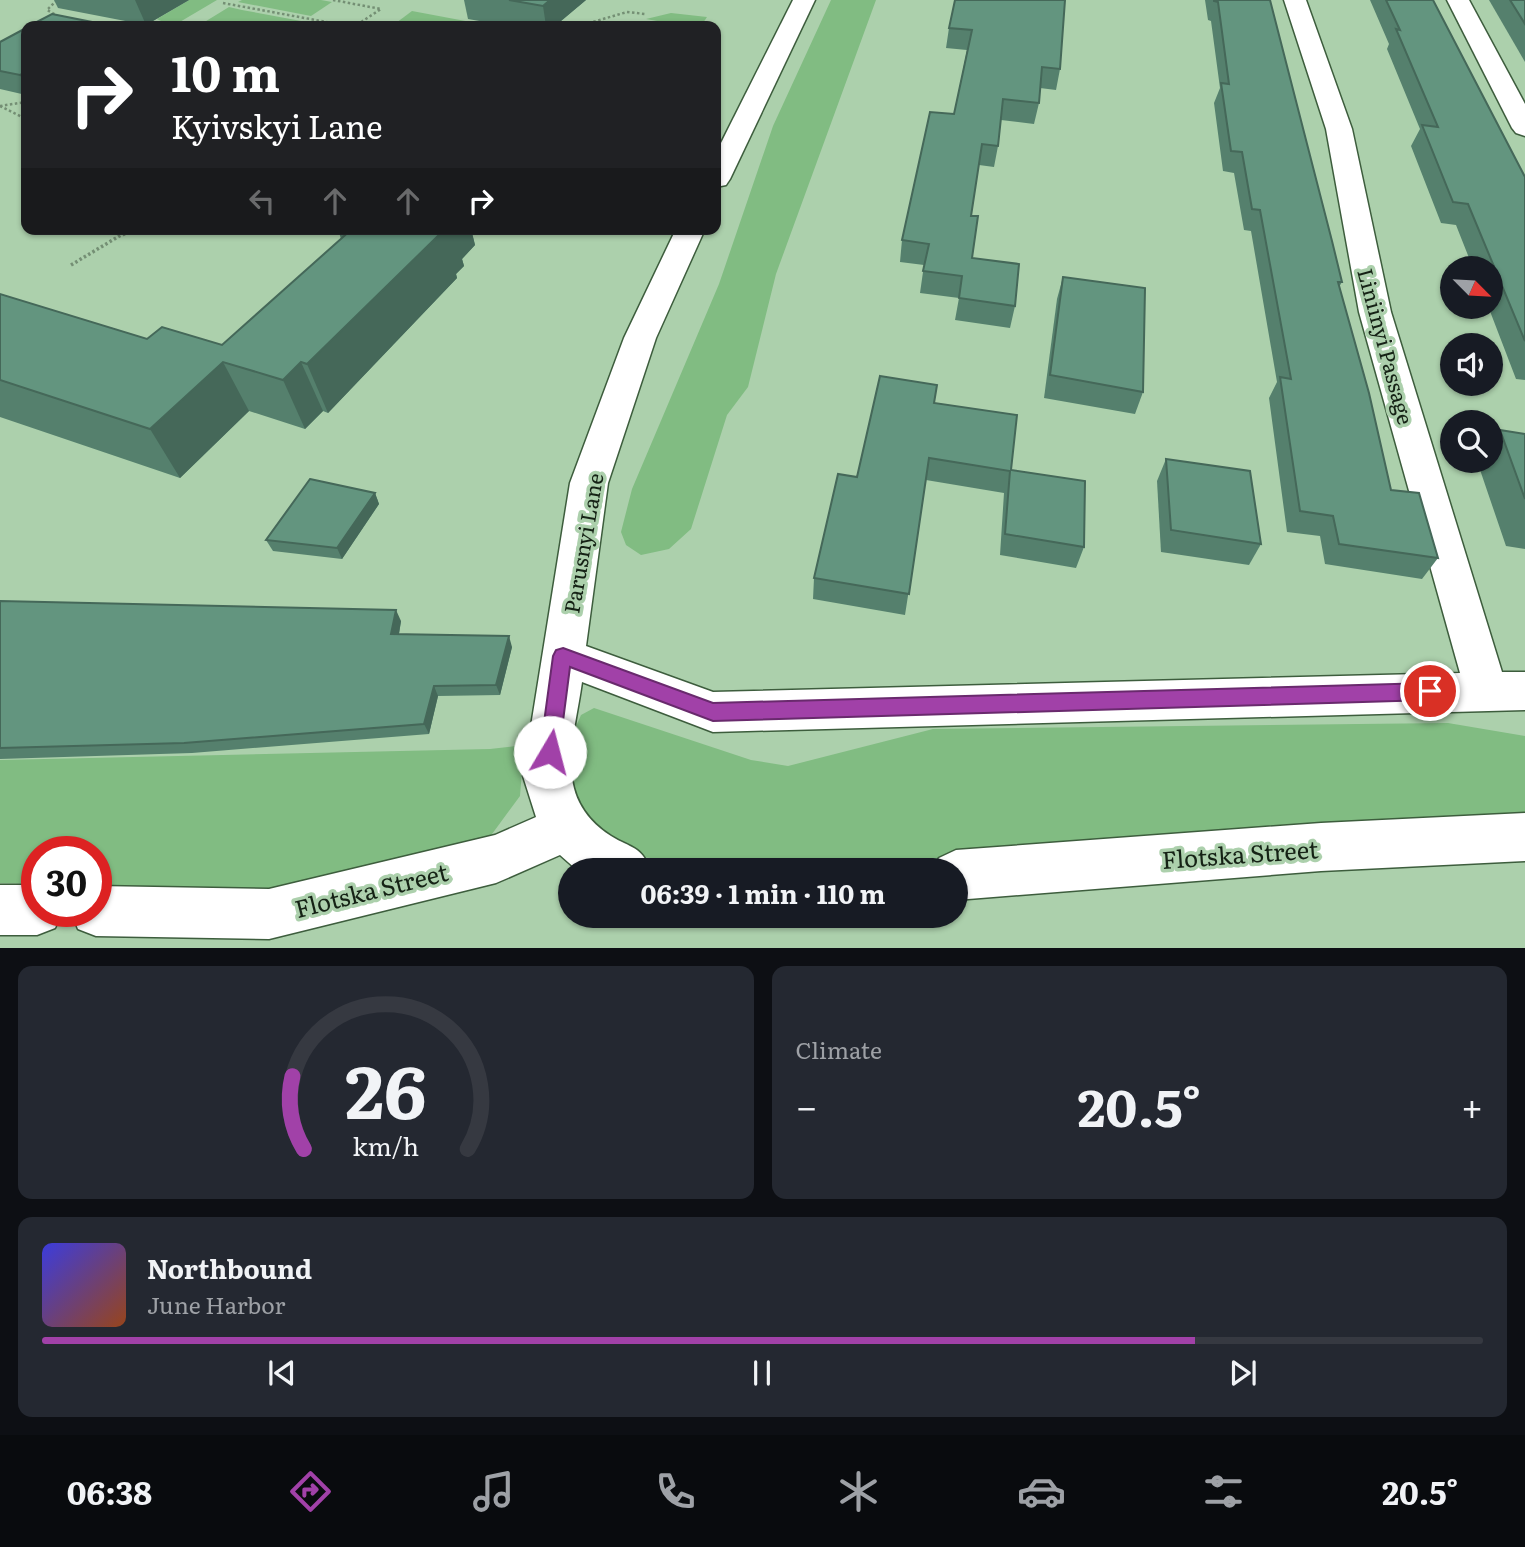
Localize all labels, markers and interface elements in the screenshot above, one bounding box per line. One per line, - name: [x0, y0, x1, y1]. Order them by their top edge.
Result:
- text: 10 m: [171, 34, 280, 107]
- icon: right: [56, 49, 147, 140]
- text: Kyivskyi Lane: [171, 101, 383, 149]
- icon: left: [243, 182, 281, 220]
- icon: ahead: [316, 182, 354, 220]
- icon: ahead: [389, 182, 427, 220]
- icon: right: [462, 182, 500, 220]
- north arrow: [1440, 256, 1503, 318]
- map controls: [1440, 256, 1503, 473]
- street label: Liniinyi Passage: [1351, 264, 1423, 428]
- button: sound: [1440, 333, 1503, 396]
- button: search: [1440, 410, 1503, 473]
- street label: Parusnyi Lane: [554, 470, 610, 615]
- pin: [1400, 661, 1460, 721]
- icon: arrive: [1411, 672, 1449, 710]
- position arrow: [513, 715, 587, 789]
- street label: Flotska Street: [1161, 830, 1320, 876]
- speed limit sign: 30: [21, 836, 112, 927]
- street label: Flotska Street: [291, 853, 452, 925]
- text: 06:39 · 1 min · 110 m: [641, 873, 886, 912]
- text: Climate: [796, 1032, 882, 1066]
- text: 26: [345, 1033, 427, 1141]
- text: 20.5°: [1077, 1066, 1201, 1143]
- text: −: [796, 1076, 818, 1133]
- text: +: [1461, 1076, 1483, 1133]
- text: km/h: [352, 1126, 419, 1163]
- text: Northbound: [147, 1248, 312, 1287]
- text: June Harbor: [147, 1287, 285, 1321]
- icon: previous: [263, 1354, 301, 1392]
- icon: pause: [743, 1354, 781, 1392]
- icon: next: [1224, 1354, 1262, 1392]
- text: 06:38: [67, 1467, 152, 1515]
- icon: directions: [286, 1467, 335, 1516]
- icon: music: [469, 1467, 518, 1516]
- icon: phone: [651, 1467, 700, 1516]
- icon: climate: [834, 1467, 883, 1516]
- icon: car: [1017, 1467, 1066, 1516]
- icon: filters: [1199, 1467, 1248, 1516]
- text: 20.5°: [1382, 1467, 1458, 1515]

